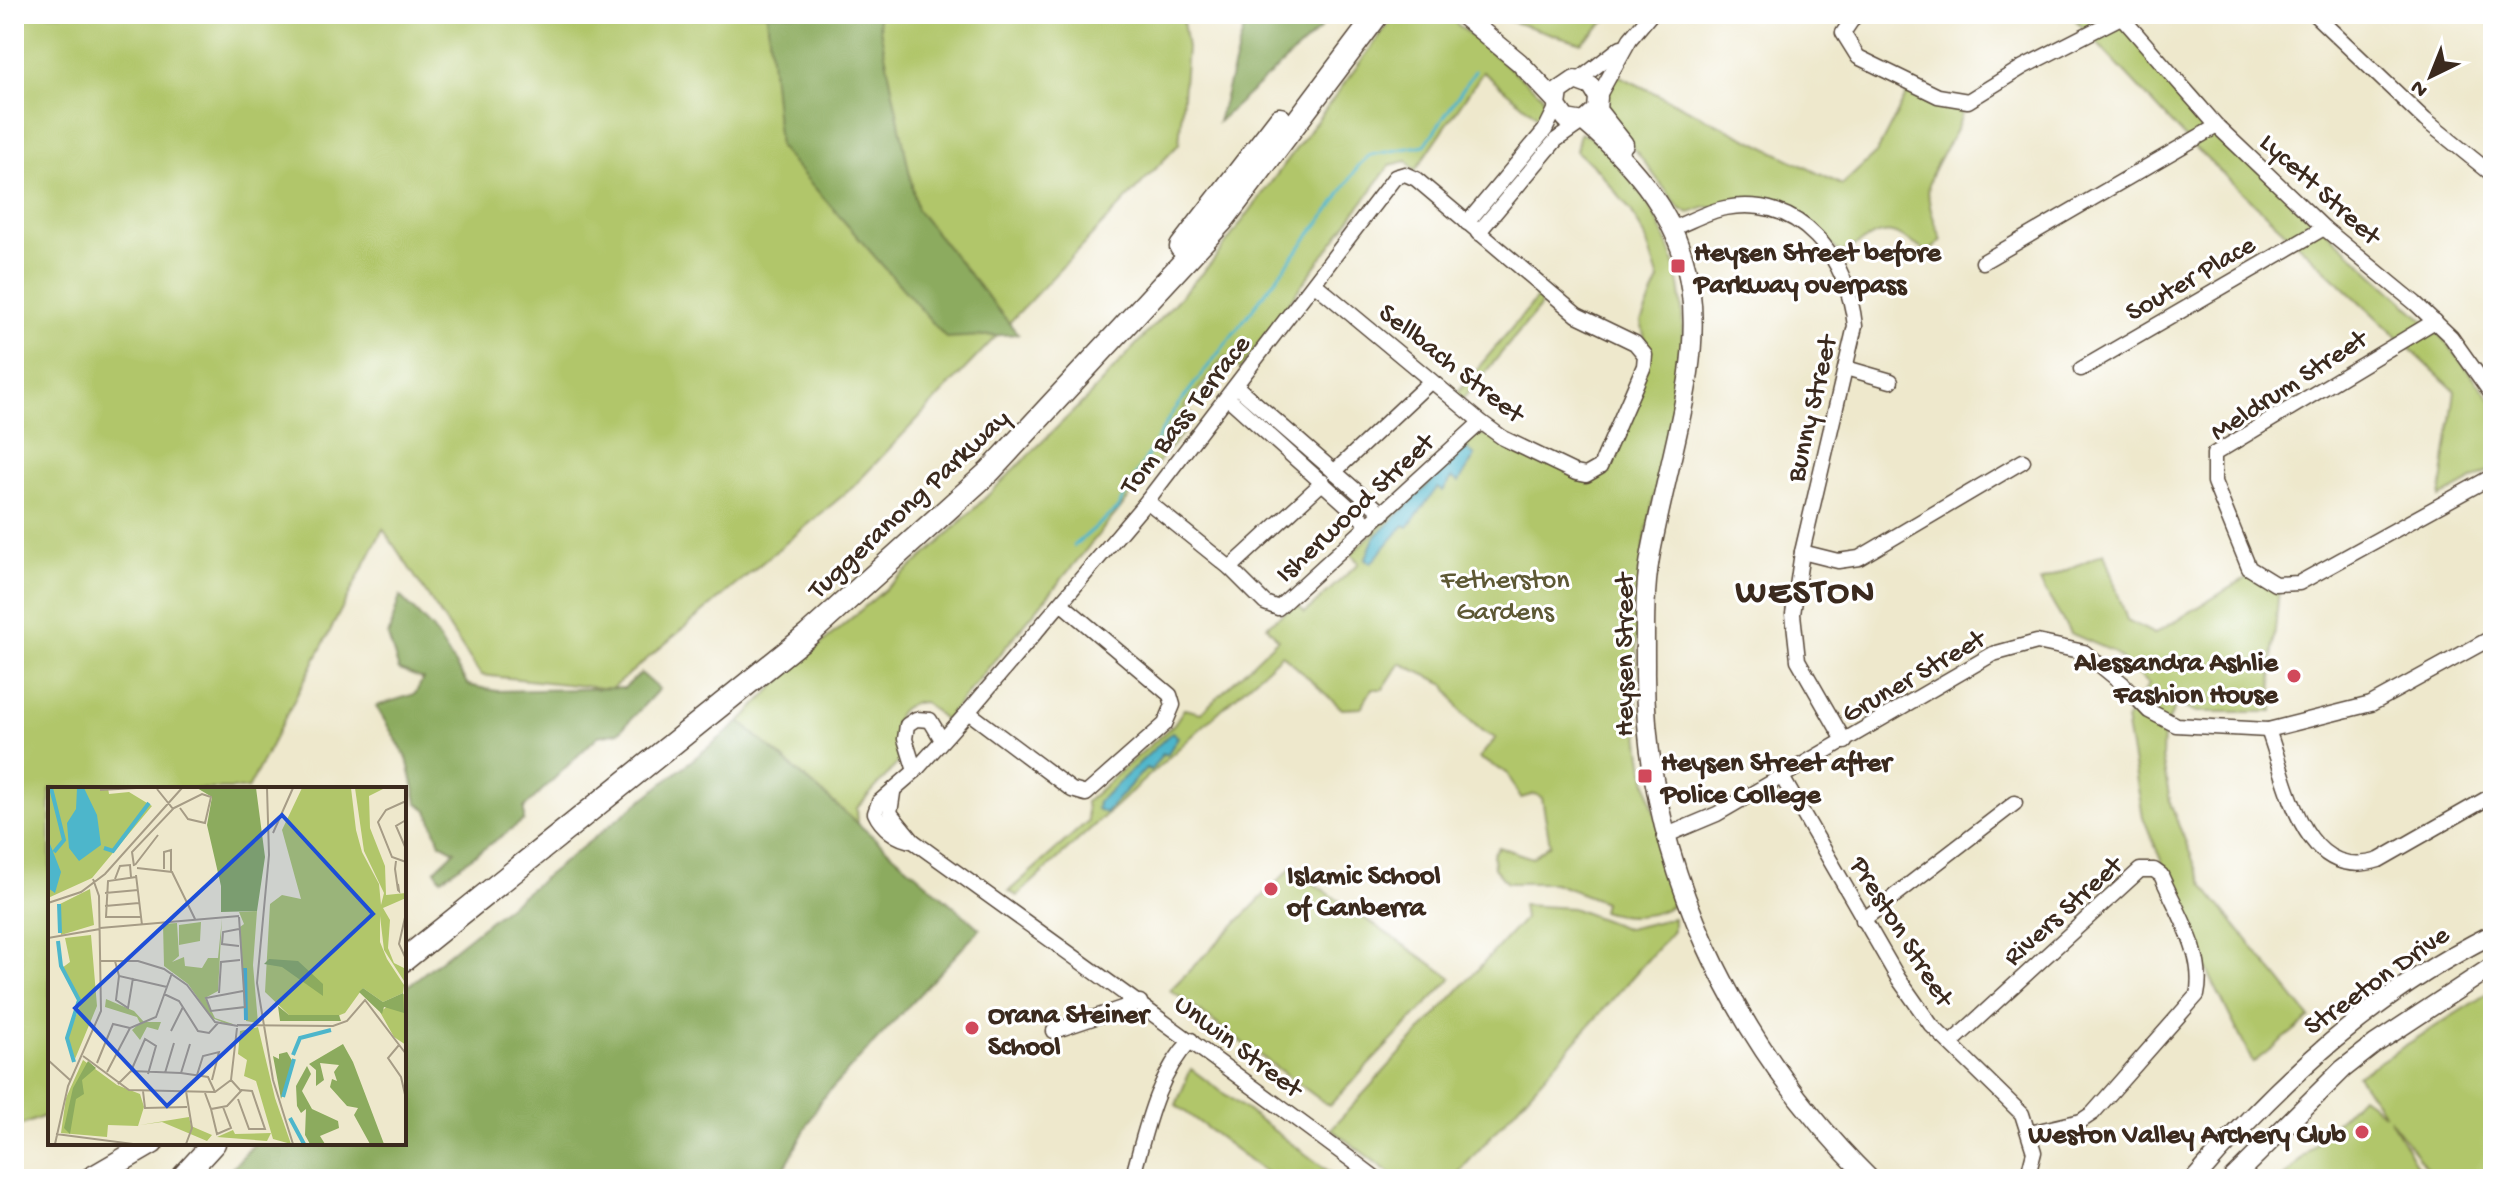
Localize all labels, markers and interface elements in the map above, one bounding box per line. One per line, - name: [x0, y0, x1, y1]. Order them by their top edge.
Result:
- north arrow: [2391, 36, 2471, 116]
- text: N: [2406, 73, 2434, 102]
- street label: Lycett Street: [2251, 127, 2388, 255]
- street label: Souter Place: [2121, 229, 2262, 330]
- place label: Heysen Street before Parkway overpass: [1692, 238, 1942, 303]
- marker: Heysen Street before Parkway overpass: [1669, 257, 1687, 275]
- street label: Sellbach Street: [1371, 297, 1532, 433]
- street label: Meldrum Street: [2205, 322, 2376, 450]
- street label: Tom Bass Terrace: [1113, 329, 1259, 504]
- street label: Bunny Street: [1780, 330, 1847, 486]
- street label: Tuggeranong Parkway: [801, 403, 1018, 609]
- street label: Isherwood Street: [1270, 426, 1444, 591]
- park label: Fetherston Gardens: [1439, 565, 1570, 630]
- street label: Heysen Street: [1610, 571, 1643, 737]
- district label: WESTON: [1736, 573, 1876, 616]
- street label: Gruner Street: [1837, 622, 1994, 732]
- place label: Alessandra Ashlie Fashion House: [2073, 648, 2280, 713]
- marker: Alessandra Ashlie Fashion House: [2285, 667, 2303, 685]
- place label: Heysen Street after Police College: [1659, 748, 1894, 813]
- marker: Heysen Street after Police College: [1636, 767, 1654, 785]
- inset map: [48, 787, 406, 1145]
- street label: Rivers Street: [1998, 848, 2132, 974]
- street label: Preston Street: [1840, 850, 1961, 1016]
- place label: Islamic School of Canberra: [1286, 861, 1441, 926]
- marker: Islamic School of Canberra: [1262, 880, 1280, 898]
- street label: Streeton Drive: [2298, 919, 2457, 1044]
- street label: Unwin Street: [1167, 989, 1310, 1108]
- place label: Orana Steiner School: [988, 1000, 1151, 1065]
- marker: Orana Steiner School: [963, 1019, 981, 1037]
- place label: Weston Valley Archery Club: [2027, 1120, 2346, 1153]
- marker: Weston Valley Archery Club: [2353, 1123, 2371, 1141]

